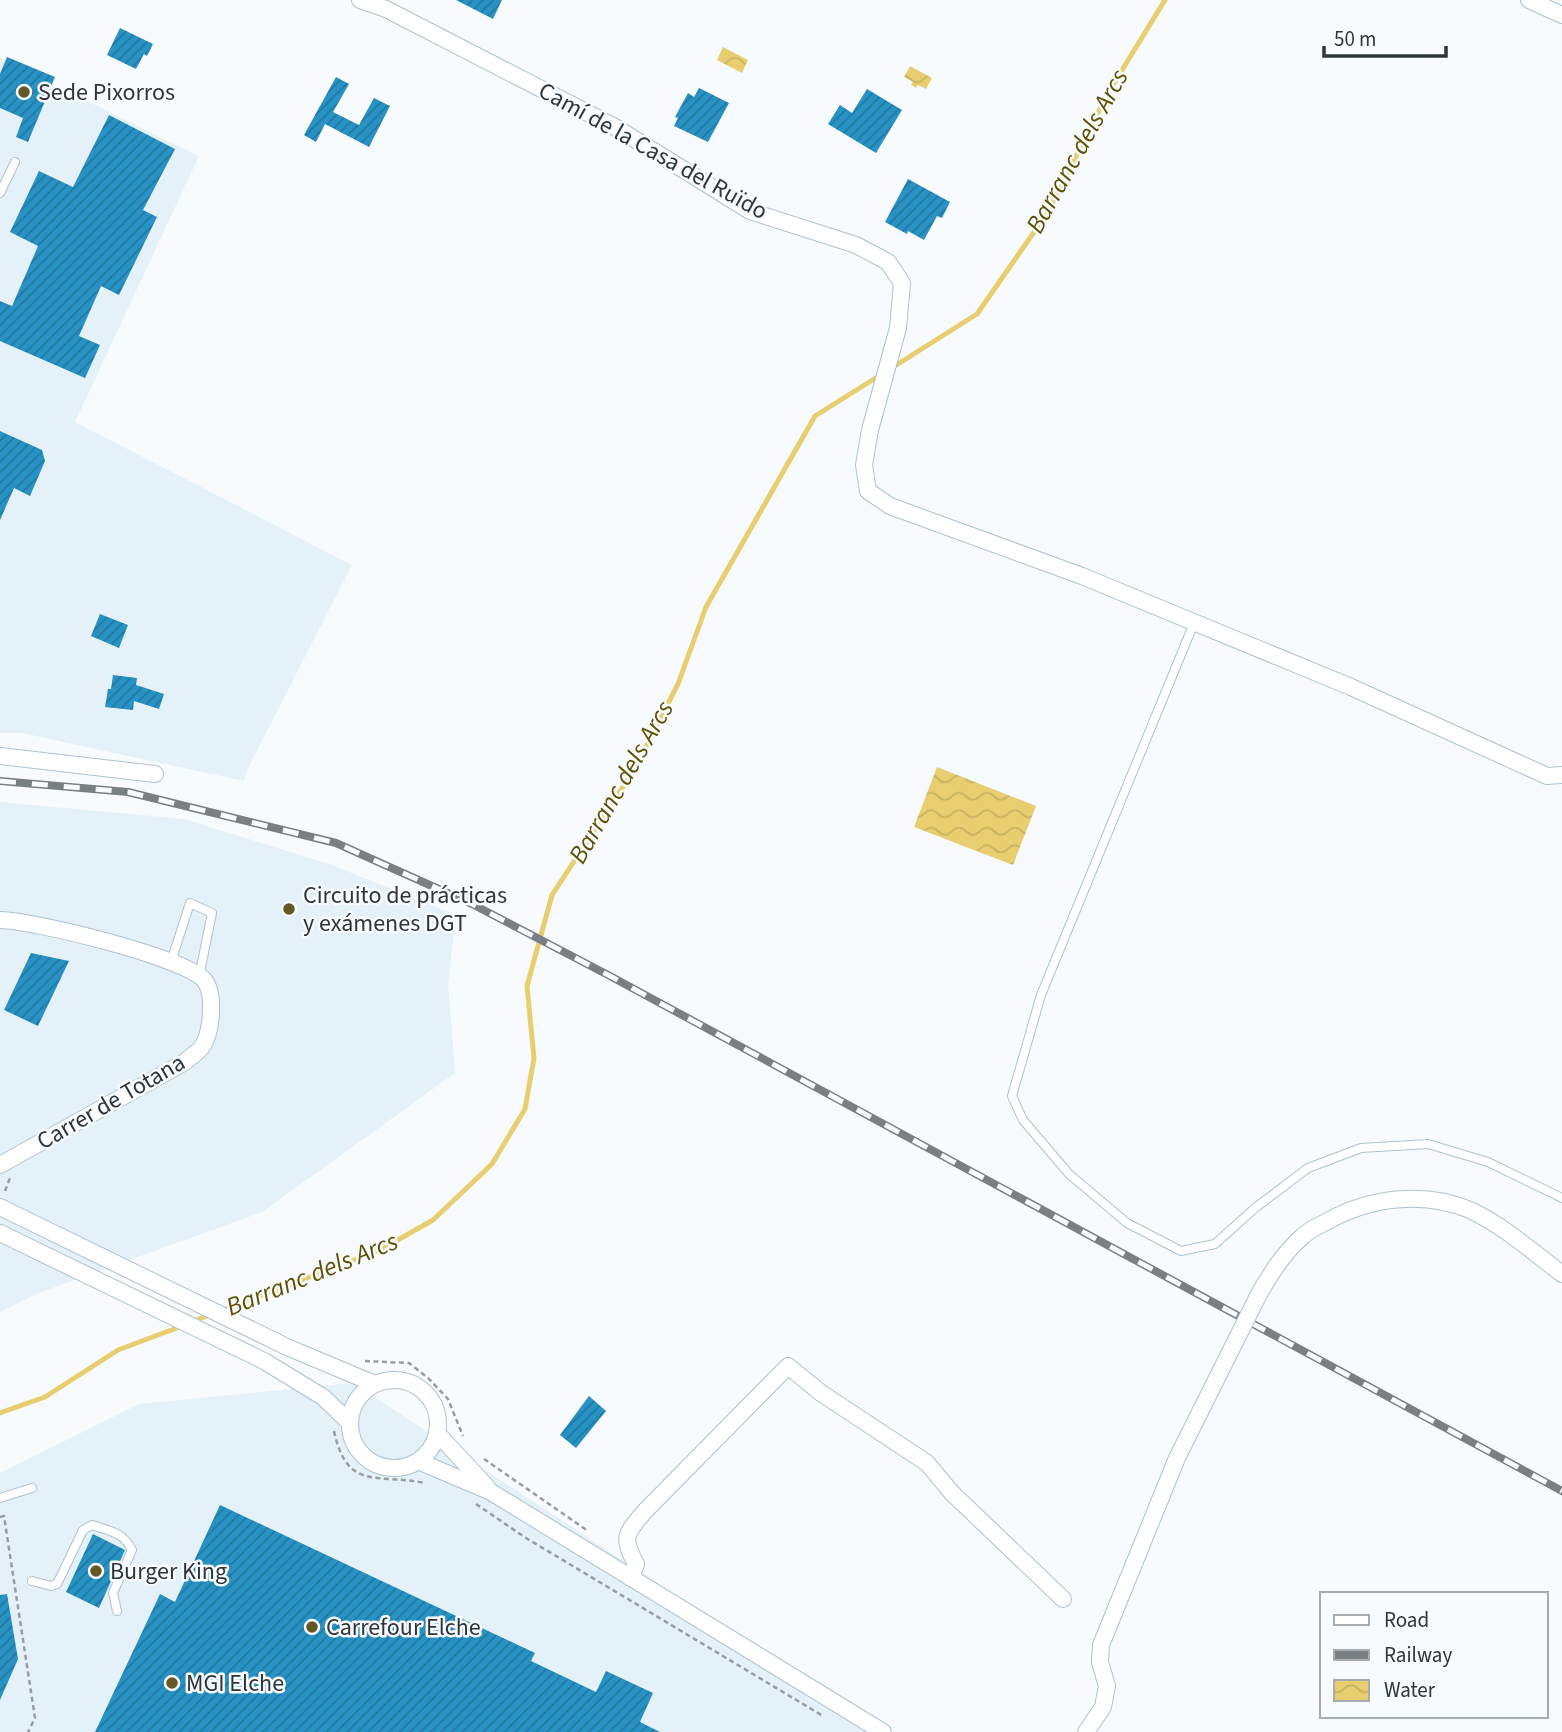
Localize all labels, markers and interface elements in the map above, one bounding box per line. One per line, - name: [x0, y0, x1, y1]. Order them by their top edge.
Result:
- scale bar: [1324, 14, 1446, 58]
- text: 50 m: [1334, 24, 1376, 54]
- water label: Barranc dels Arcs: [1017, 62, 1137, 240]
- street label: Camí de la Casa del Ruïdo: [532, 73, 774, 229]
- place label: Sede Pixorros: [38, 75, 175, 110]
- marker: Sede Pixorros: [16, 84, 32, 100]
- water label: Barranc dels Arcs: [559, 694, 683, 870]
- place label: Circuito de prácticas y exámenes DGT: [303, 878, 507, 941]
- marker: Circuito de prácticas y exámenes DGT: [281, 901, 297, 917]
- street label: Carrer de Totana: [30, 1045, 192, 1159]
- water label: Barranc dels Arcs: [220, 1223, 404, 1325]
- place label: Burger King: [110, 1554, 227, 1589]
- marker: Burger King: [88, 1563, 104, 1579]
- legend: [1320, 1592, 1548, 1718]
- text: Road: [1384, 1605, 1429, 1635]
- place label: Carrefour Elche: [326, 1610, 481, 1645]
- marker: Carrefour Elche: [304, 1619, 320, 1635]
- text: Railway: [1384, 1640, 1452, 1670]
- place label: MGI Elche: [186, 1666, 284, 1701]
- marker: MGI Elche: [164, 1675, 180, 1691]
- text: Water: [1384, 1675, 1436, 1705]

